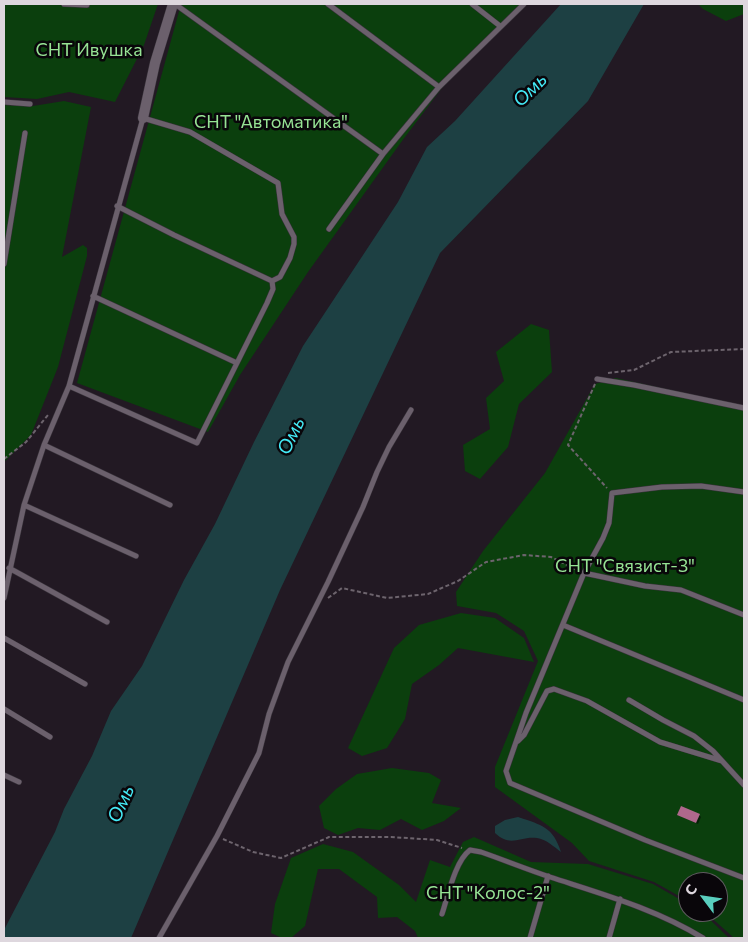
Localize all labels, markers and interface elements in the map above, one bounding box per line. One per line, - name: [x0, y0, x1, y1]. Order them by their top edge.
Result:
- park label: СНТ Ивушка: [35, 39, 143, 61]
- water label: Омь: [508, 68, 552, 112]
- park label: СНТ "Автоматика": [194, 111, 348, 133]
- water label: Омь: [272, 414, 310, 458]
- park label: СНТ "Связист-3": [555, 555, 695, 577]
- water label: Омь: [103, 782, 139, 826]
- north arrow: [678, 872, 728, 922]
- text: С: [681, 881, 700, 898]
- park label: СНТ "Колос-2": [426, 882, 550, 904]

